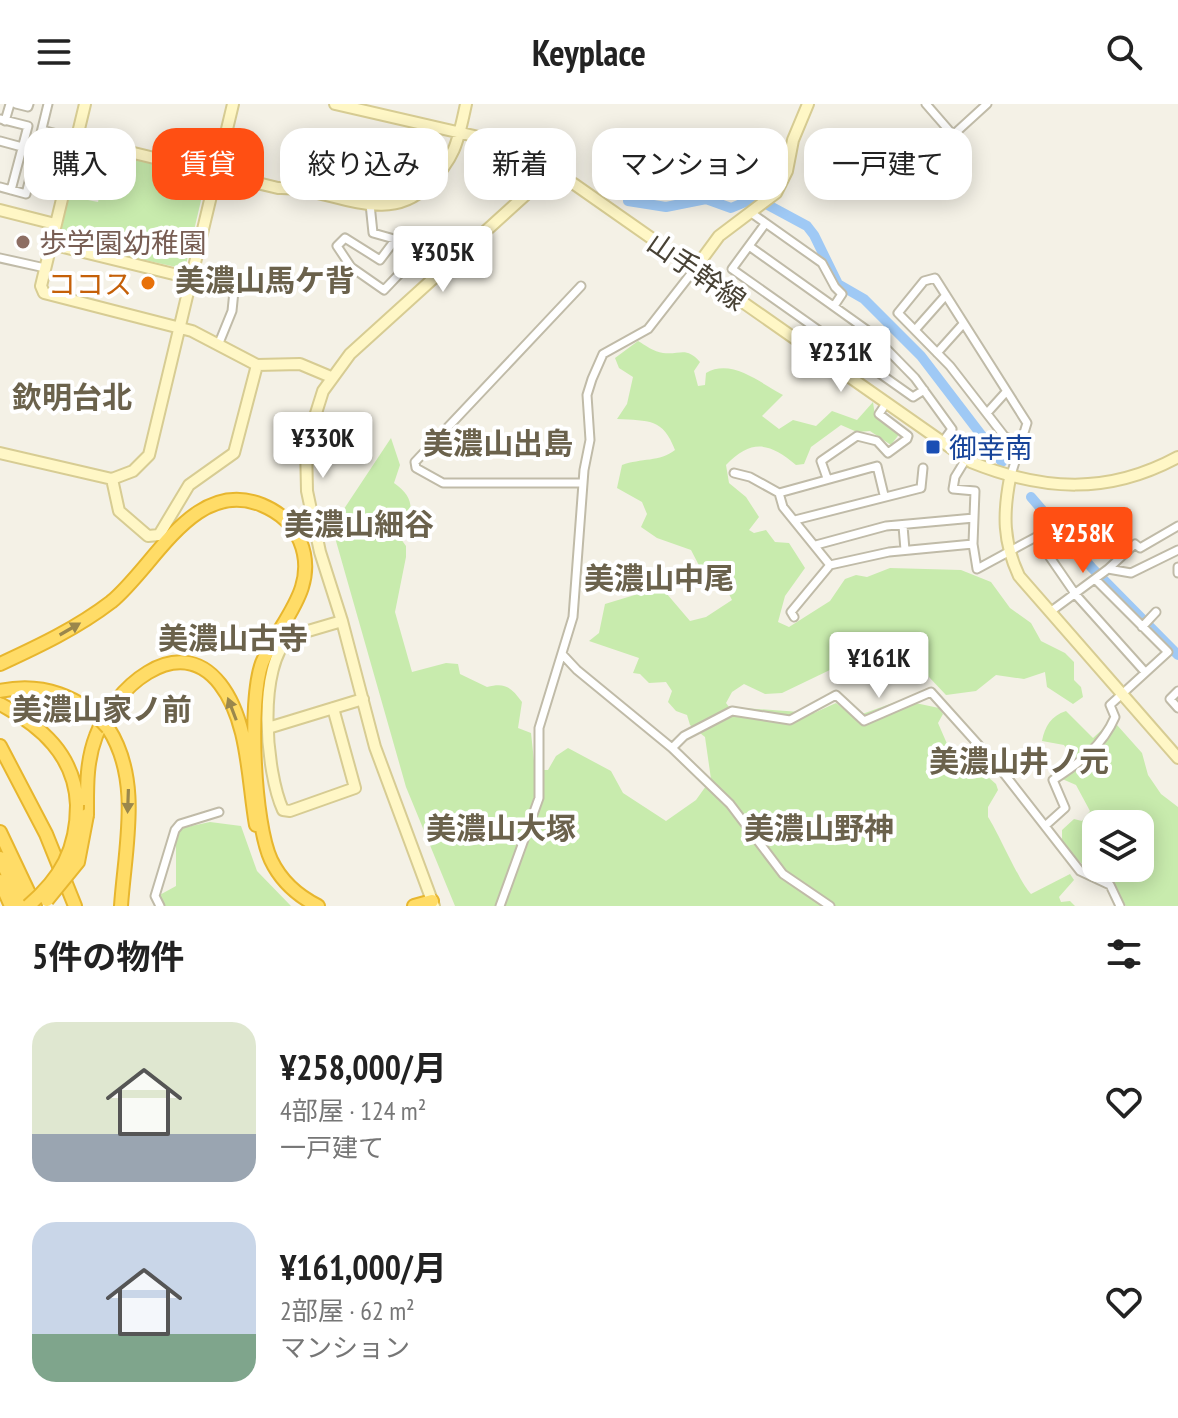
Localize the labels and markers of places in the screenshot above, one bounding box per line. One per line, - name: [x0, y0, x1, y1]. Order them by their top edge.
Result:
- place label: 歩学園幼稚園: [39, 224, 207, 261]
- pin: ¥305K: [387, 226, 499, 294]
- marker: 歩学園幼稚園: [14, 233, 32, 251]
- place label: ココス: [48, 265, 132, 302]
- marker: ココス: [139, 274, 157, 292]
- pin: ¥231K: [785, 326, 897, 394]
- pin: ¥330K: [267, 412, 379, 480]
- place label: 御幸南: [949, 429, 1033, 466]
- marker: 御幸南: [924, 438, 942, 456]
- pin: ¥258K: [1027, 507, 1139, 575]
- pin: ¥161K: [823, 632, 935, 700]

